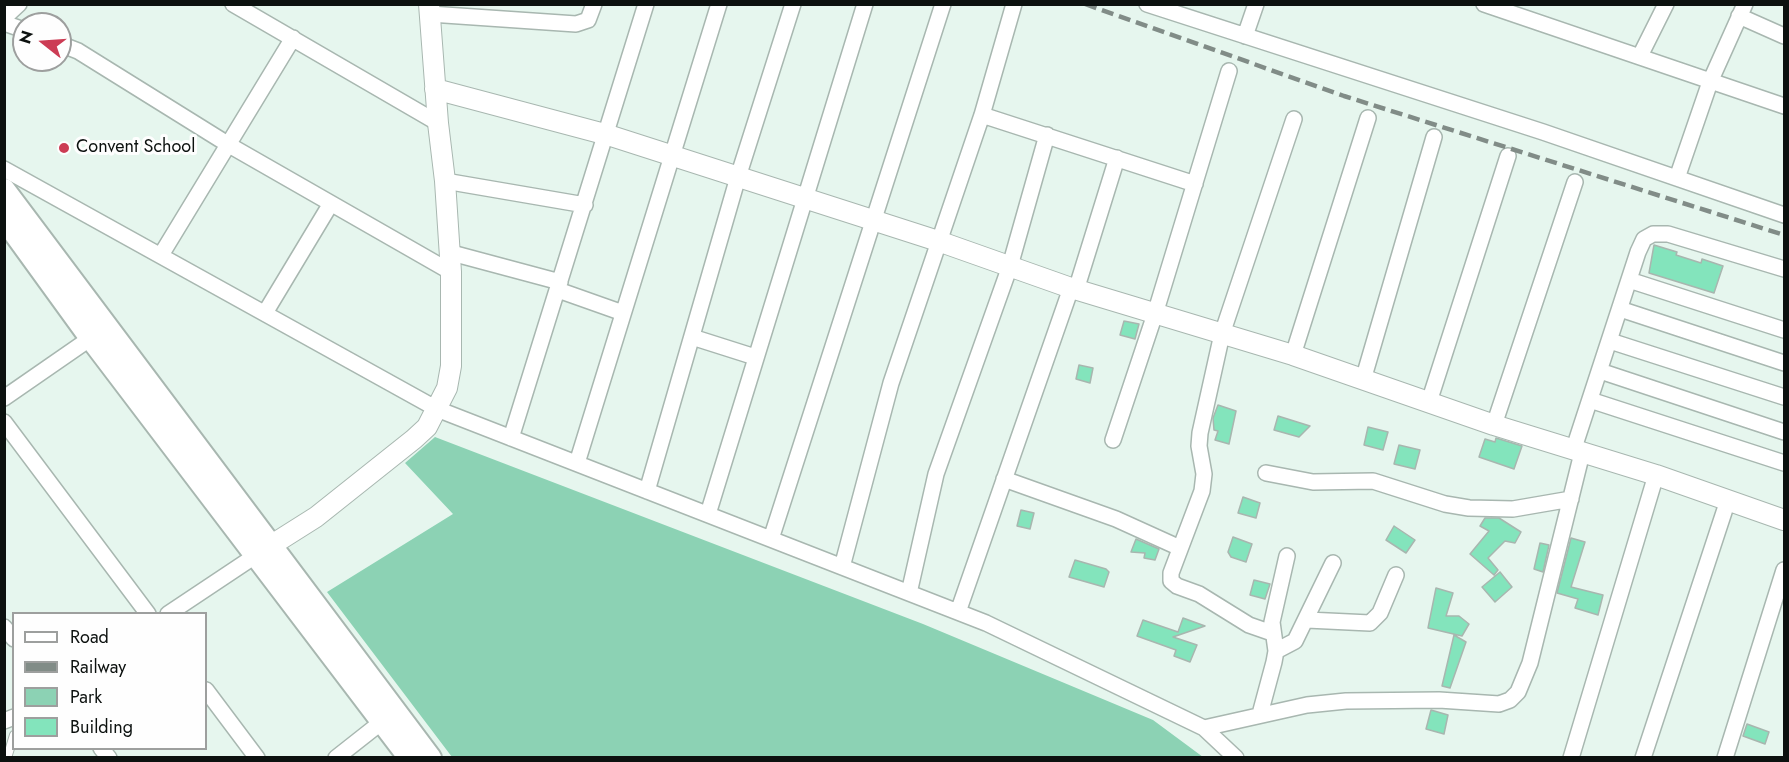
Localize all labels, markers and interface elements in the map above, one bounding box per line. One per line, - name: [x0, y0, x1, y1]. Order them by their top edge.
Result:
- north arrow: [12, 12, 72, 72]
- text: N: [13, 28, 39, 47]
- place label: Convent School: [76, 137, 195, 159]
- marker: Convent School: [57, 141, 71, 155]
- legend: [12, 612, 207, 750]
- text: Road: [70, 624, 109, 650]
- text: Railway: [70, 654, 126, 680]
- text: Park: [70, 684, 102, 710]
- text: Building: [70, 714, 133, 740]

